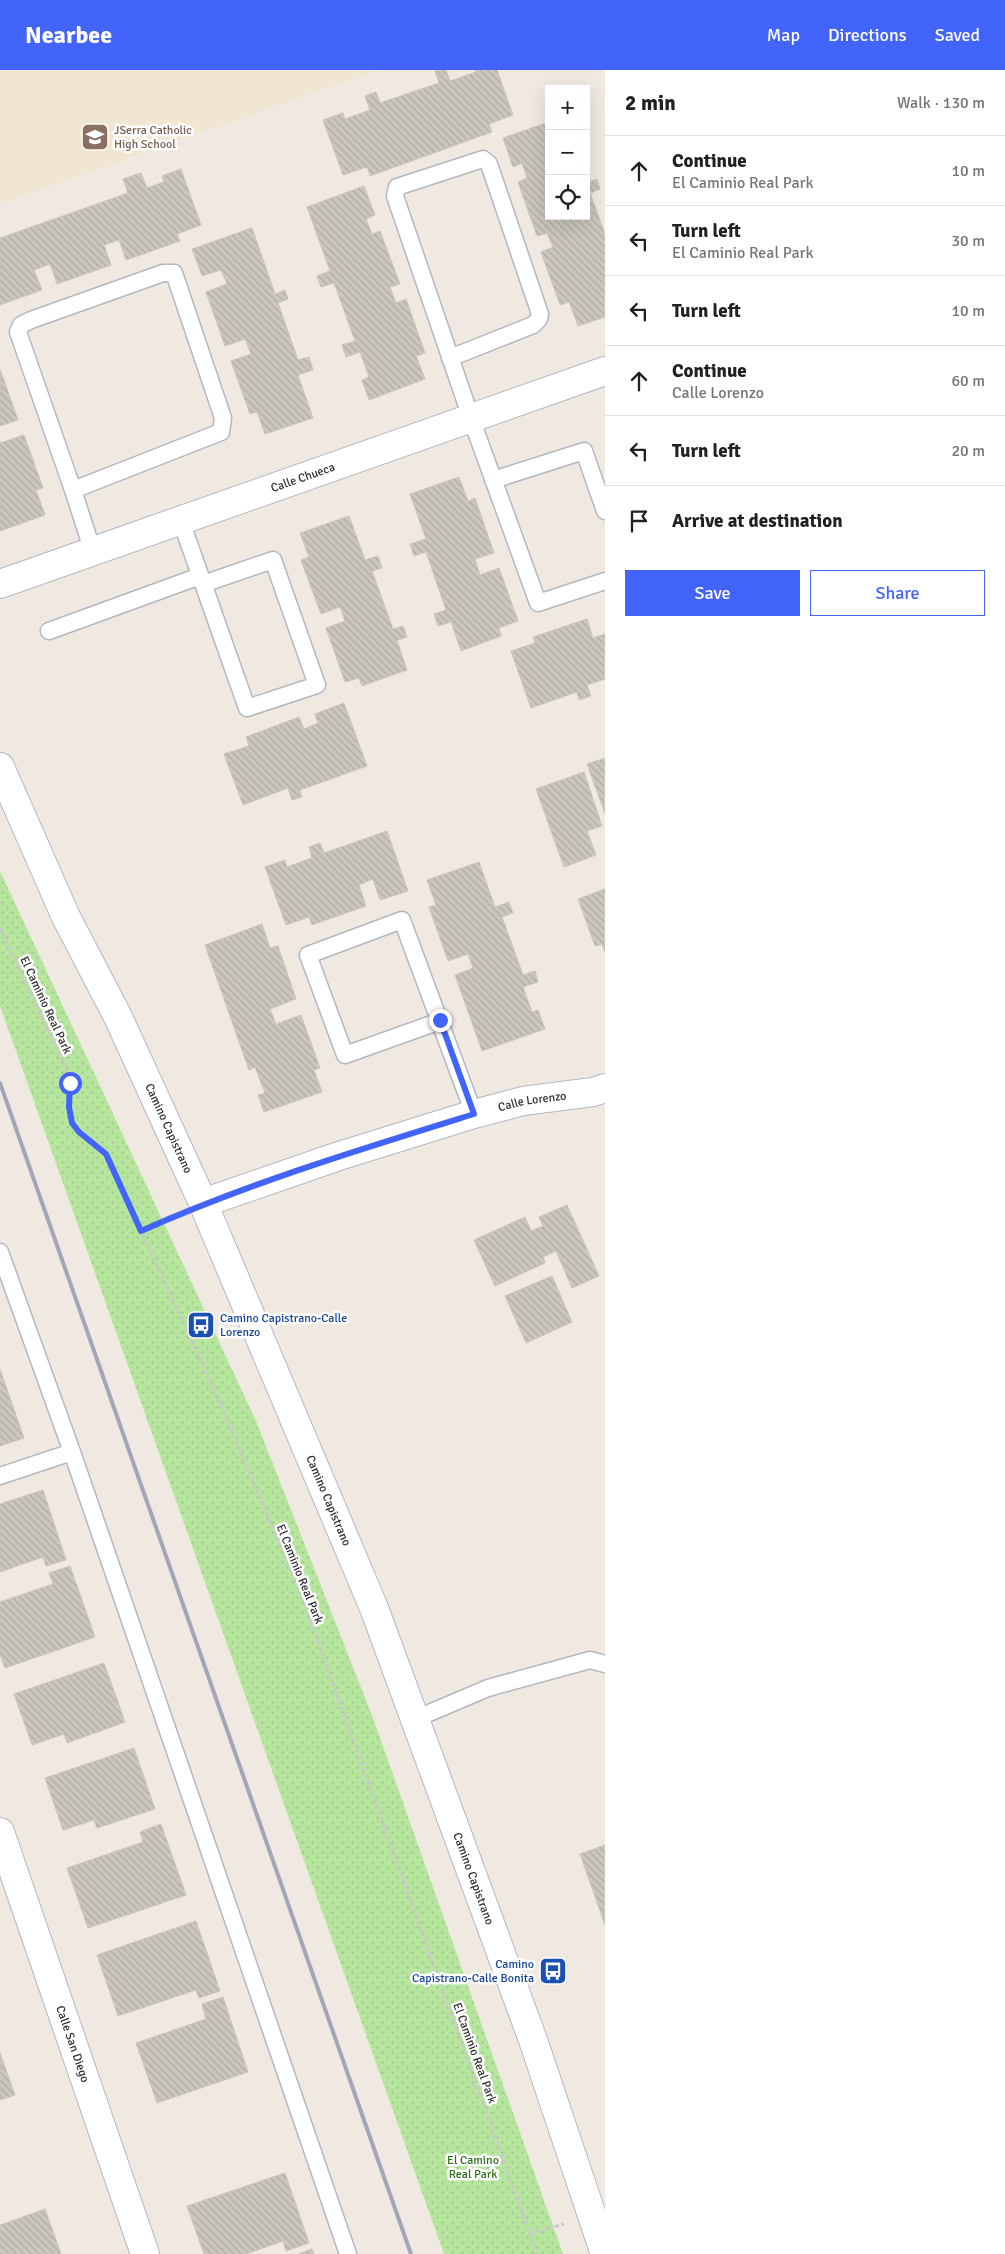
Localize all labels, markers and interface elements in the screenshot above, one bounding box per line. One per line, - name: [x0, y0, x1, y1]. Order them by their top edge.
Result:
- text: Nearbee: [25, 20, 112, 50]
- text: Map: [767, 24, 800, 46]
- text: Directions: [828, 24, 907, 46]
- text: Saved: [935, 24, 980, 46]
- map controls: [545, 85, 590, 220]
- button: +: [545, 85, 590, 130]
- text: 2 min: [625, 90, 676, 116]
- text: Walk · 130 m: [897, 93, 985, 113]
- school or university icon: JSerra Catholic High School: [80, 122, 110, 152]
- place label: JSerra Catholic High School: [114, 123, 192, 152]
- button: −: [545, 130, 590, 175]
- text: Continue: [672, 149, 747, 173]
- icon: ahead: [625, 157, 653, 185]
- text: 10 m: [951, 161, 985, 181]
- text: El Caminio Real Park: [672, 173, 813, 193]
- button: locate: [545, 175, 590, 220]
- text: Turn left: [672, 219, 741, 243]
- icon: left: [625, 227, 653, 255]
- text: 30 m: [951, 231, 985, 251]
- text: El Caminio Real Park: [672, 243, 813, 263]
- icon: left: [625, 297, 653, 325]
- text: Turn left: [672, 299, 741, 323]
- text: 10 m: [951, 301, 985, 321]
- text: Continue: [672, 359, 747, 383]
- icon: ahead: [625, 367, 653, 395]
- text: 60 m: [951, 371, 985, 391]
- text: Calle Lorenzo: [672, 383, 764, 403]
- icon: left: [625, 437, 653, 465]
- text: Turn left: [672, 439, 741, 463]
- text: 20 m: [951, 441, 985, 461]
- street label: Calle Chueca: [269, 460, 337, 496]
- icon: arrive: [625, 507, 653, 535]
- text: Arrive at destination: [672, 509, 843, 533]
- button: Save: [625, 570, 800, 616]
- button: Share: [810, 570, 985, 616]
- street label: El Caminio Real Park: [16, 954, 75, 1056]
- route end: [429, 1009, 452, 1032]
- route start: [59, 1072, 82, 1095]
- street label: Camino Capistrano: [141, 1081, 195, 1176]
- street label: Calle Lorenzo: [497, 1088, 567, 1115]
- bus stop icon: Camino Capistrano-Calle Lorenzo: [186, 1310, 216, 1340]
- place label: Camino Capistrano-Calle Lorenzo: [220, 1311, 347, 1340]
- street label: Camino Capistrano: [302, 1453, 354, 1548]
- street label: El Caminio Real Park: [273, 1522, 326, 1626]
- street label: Camino Capistrano: [449, 1831, 497, 1927]
- bus stop icon: Camino Capistrano-Calle Bonita: [538, 1956, 568, 1986]
- place label: Camino Capistrano-Calle Bonita: [412, 1957, 534, 1986]
- street label: El Caminio Real Park: [449, 2001, 500, 2106]
- street label: Calle San Diego: [52, 2004, 92, 2084]
- park label: El Camino Real Park: [447, 2153, 499, 2182]

